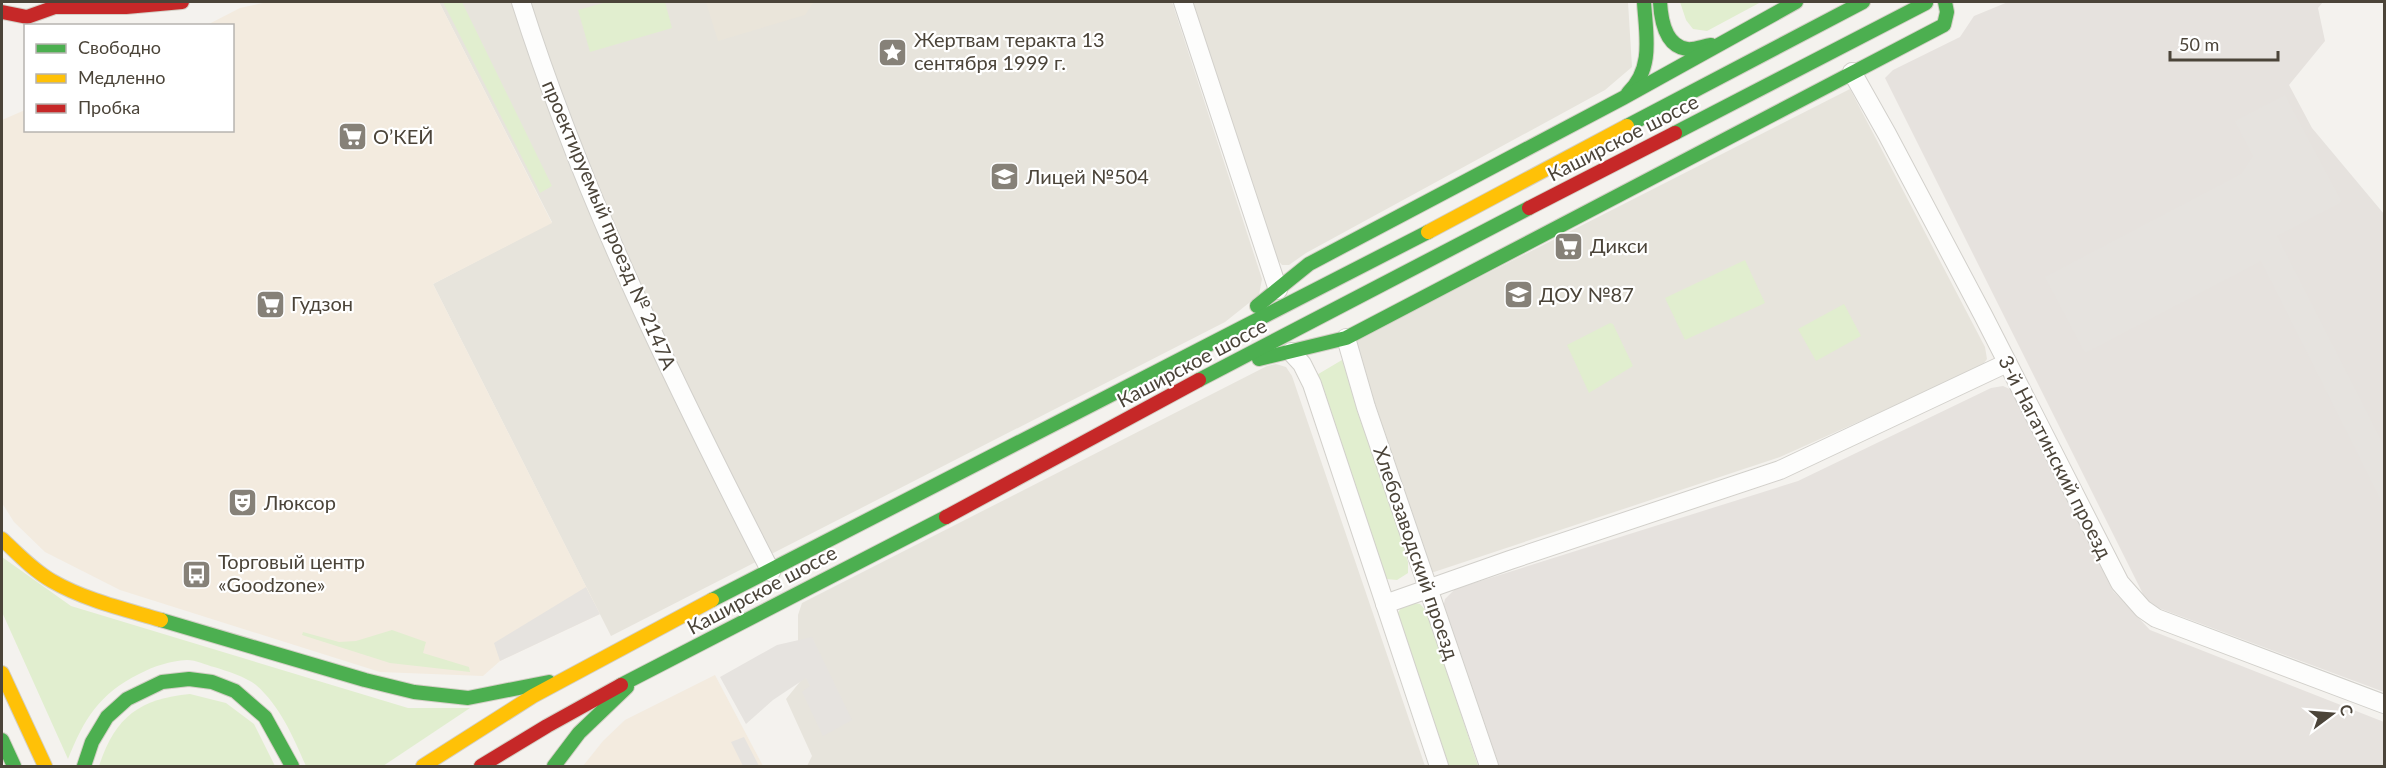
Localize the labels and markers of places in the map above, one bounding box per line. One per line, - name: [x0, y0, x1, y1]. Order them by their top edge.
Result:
- place label: Жертвам теракта 13 сентября 1999 г.: [914, 27, 1105, 74]
- place icon: Жертвам теракта 13 сентября 1999 г.: [877, 36, 909, 68]
- supermarket icon: О’КЕЙ: [336, 121, 368, 153]
- place label: О’КЕЙ: [373, 124, 434, 148]
- school or university icon: Лицей №504: [989, 161, 1021, 193]
- place label: Лицей №504: [1025, 164, 1149, 188]
- supermarket icon: Дикси: [1553, 230, 1585, 262]
- place label: Дикси: [1590, 233, 1648, 257]
- school or university icon: ДОУ №87: [1502, 279, 1534, 311]
- place label: ДОУ №87: [1539, 282, 1634, 306]
- supermarket icon: Гудзон: [254, 288, 286, 320]
- place label: Гудзон: [291, 291, 353, 315]
- theatre icon: Люксор: [227, 487, 259, 519]
- place label: Люксор: [263, 490, 336, 514]
- place label: Торговый центр «Goodzone»: [218, 549, 365, 596]
- bus stop icon: Торговый центр «Goodzone»: [181, 558, 213, 590]

